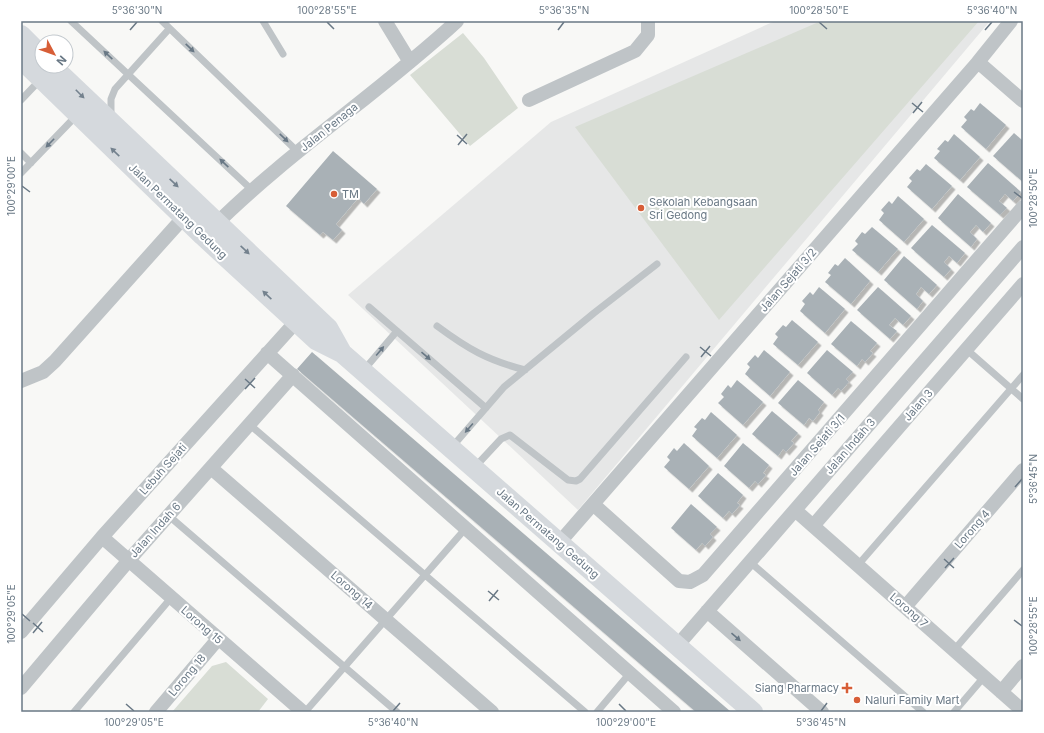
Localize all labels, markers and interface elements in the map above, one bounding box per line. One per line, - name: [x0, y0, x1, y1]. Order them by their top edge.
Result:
- text: 5°36'30"N: [112, 4, 162, 16]
- text: 100°28'55"E: [297, 4, 357, 16]
- text: 5°36'35"N: [539, 4, 589, 16]
- text: 100°28'50"E: [789, 4, 849, 16]
- text: 5°36'40"N: [967, 4, 1017, 16]
- north arrow: [34, 34, 74, 74]
- one-way arrow: [185, 43, 195, 53]
- one-way arrow: [103, 51, 113, 60]
- text: N: [54, 53, 70, 68]
- one-way arrow: [75, 89, 85, 98]
- street label: Jalan Penaga: [297, 100, 361, 154]
- one-way arrow: [279, 133, 289, 143]
- one-way arrow: [45, 138, 55, 148]
- one-way arrow: [110, 147, 120, 156]
- text: 100°29'00"E: [5, 156, 17, 216]
- one-way arrow: [219, 159, 228, 168]
- street label: Jalan Permatang Gedung: [126, 160, 230, 262]
- text: 100°28'50"E: [1027, 168, 1039, 228]
- one-way arrow: [169, 178, 179, 188]
- place label: TM: [342, 187, 359, 201]
- marker: TM: [329, 189, 339, 199]
- place label: Sekolah Kebangsaan Sri Gedong: [649, 195, 758, 222]
- marker: Sekolah Kebangsaan Sri Gedong: [636, 203, 646, 213]
- one-way arrow: [240, 245, 250, 254]
- street label: Jalan Sejati 3/2: [756, 245, 820, 315]
- one-way arrow: [262, 290, 272, 300]
- one-way arrow: [375, 346, 384, 356]
- one-way arrow: [421, 352, 432, 361]
- street label: Jalan 3: [900, 386, 936, 424]
- street label: Jalan Sejati 3/1: [786, 411, 848, 479]
- street label: Jalan Indah 3: [822, 415, 878, 477]
- one-way arrow: [464, 423, 473, 434]
- street label: Lebuh Sejati: [136, 441, 190, 497]
- text: 5°36'45"N: [1027, 454, 1039, 504]
- street label: Jalan Permatang Gedung: [494, 485, 602, 581]
- street label: Jalan Indah 6: [126, 499, 184, 561]
- street label: Lorong 4: [951, 507, 993, 551]
- street label: Lorong 14: [328, 568, 376, 612]
- text: 100°29'05"E: [5, 584, 17, 644]
- street label: Lorong 7: [887, 590, 931, 630]
- text: 100°28'55"E: [1027, 596, 1039, 656]
- street label: Lorong 15: [178, 603, 226, 647]
- one-way arrow: [731, 632, 741, 641]
- street label: Lorong 18: [165, 651, 209, 699]
- place label: Siang Pharmacy: [755, 681, 839, 695]
- marker: Siang Pharmacy: [842, 683, 852, 693]
- place label: Naluri Family Mart: [865, 693, 960, 707]
- marker: Naluri Family Mart: [852, 695, 862, 705]
- text: 100°29'05"E: [104, 716, 164, 728]
- text: 5°36'40"N: [368, 716, 418, 728]
- text: 100°29'00"E: [596, 716, 656, 728]
- text: 5°36'45"N: [796, 716, 846, 728]

